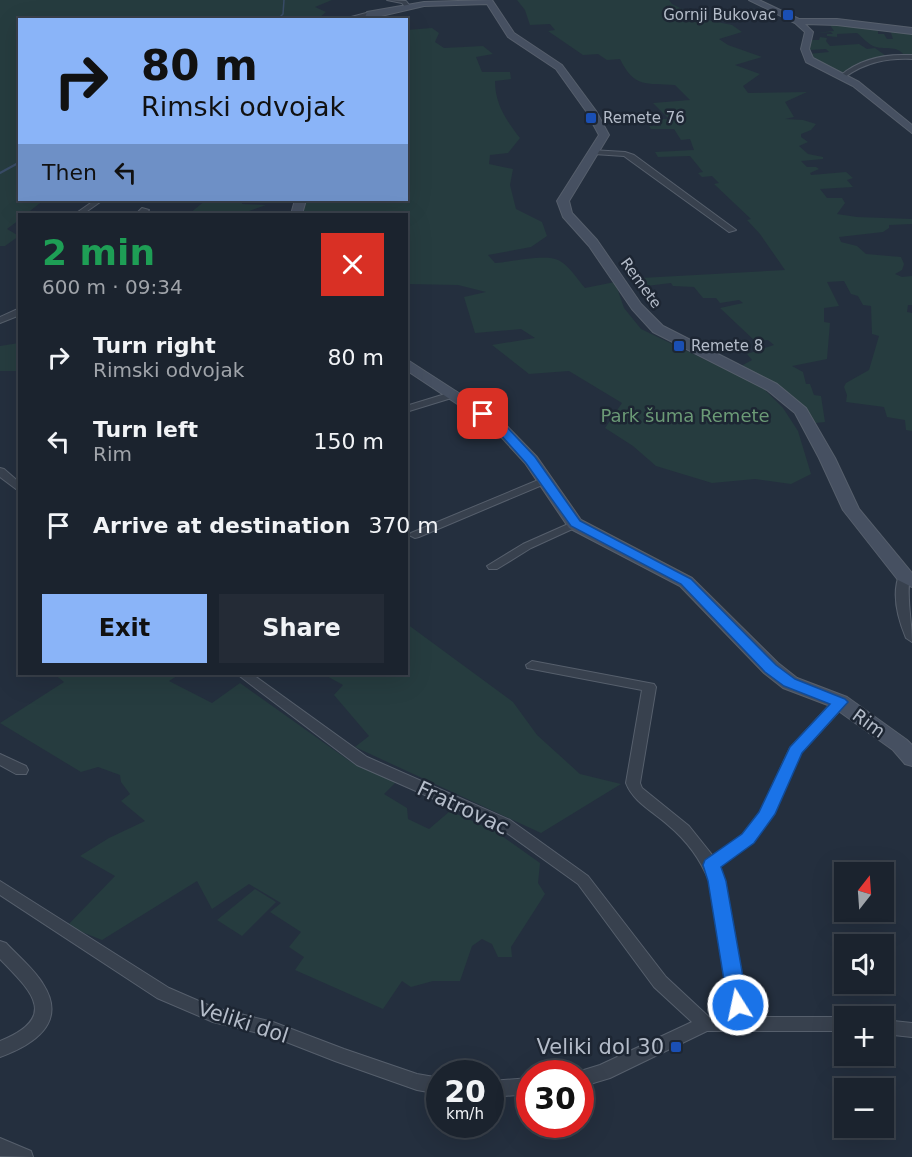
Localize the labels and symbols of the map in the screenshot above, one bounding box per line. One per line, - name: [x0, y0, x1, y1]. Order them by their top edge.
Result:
- place label: Gornji Bukovac: [663, 6, 776, 24]
- marker: Gornji Bukovac: [781, 8, 795, 22]
- place label: Remete 76: [603, 109, 685, 127]
- marker: Remete 76: [584, 111, 598, 125]
- street label: Remete: [617, 254, 665, 312]
- place label: Remete 8: [691, 337, 763, 355]
- marker: Remete 8: [672, 339, 686, 353]
- pin: [457, 388, 508, 439]
- park label: Park šuma Remete: [600, 405, 770, 426]
- street label: Rim: [849, 704, 889, 742]
- street label: Fratrovac: [413, 776, 513, 840]
- north arrow: [834, 862, 894, 922]
- position arrow: [706, 973, 770, 1037]
- street label: Veliki dol: [195, 996, 291, 1048]
- place label: Veliki dol 30: [537, 1035, 664, 1059]
- marker: Veliki dol 30: [669, 1040, 683, 1054]
- speed limit sign: 30: [516, 1060, 594, 1138]

